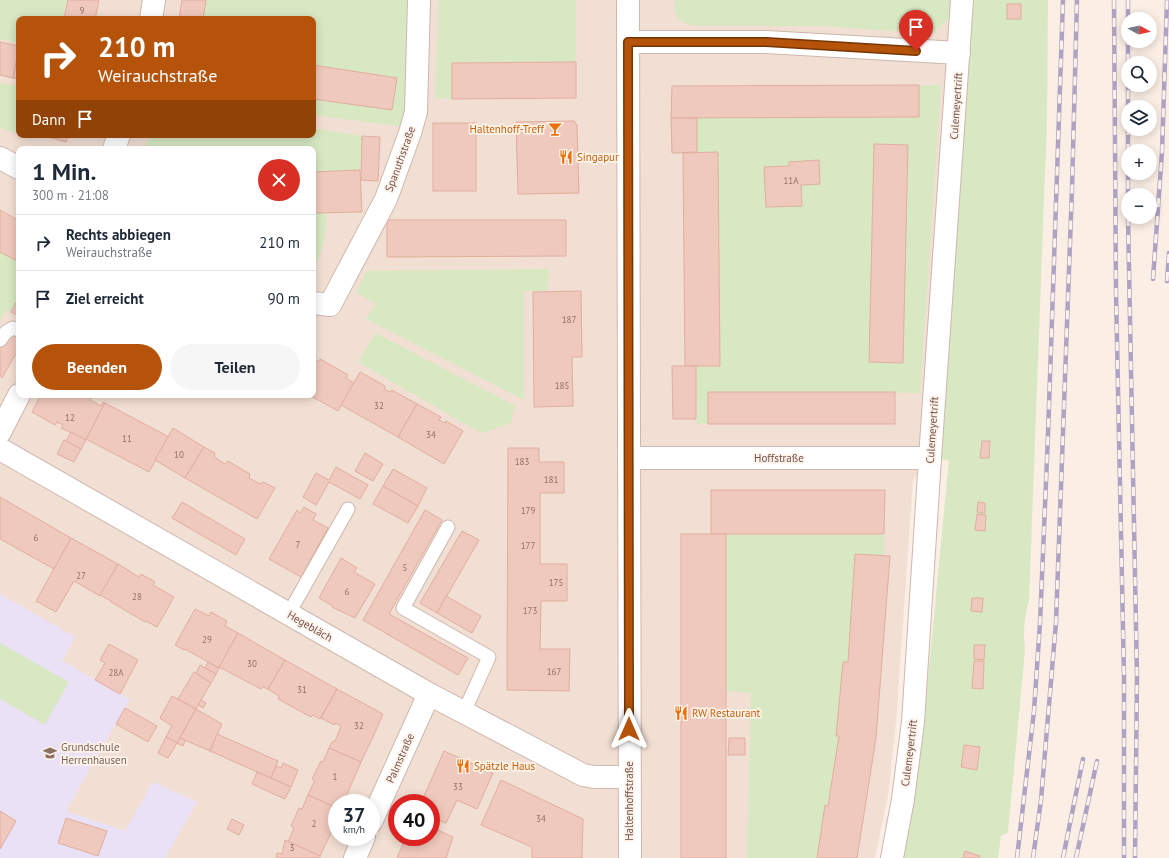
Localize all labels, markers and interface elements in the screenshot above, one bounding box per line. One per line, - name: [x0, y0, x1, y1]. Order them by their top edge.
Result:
- house number: 9: [80, 5, 85, 16]
- pin: [899, 10, 933, 51]
- north arrow: [1121, 12, 1157, 48]
- map controls: [1121, 12, 1157, 224]
- icon: arrive: [905, 16, 927, 38]
- text: 210 m: [98, 28, 175, 65]
- icon: right: [32, 32, 84, 84]
- button: search: [1121, 56, 1157, 92]
- text: Weirauchstraße: [98, 64, 217, 87]
- street label: Culemeyertrift: [947, 72, 965, 140]
- button: layers: [1121, 100, 1157, 136]
- icon: arrive: [74, 108, 96, 130]
- text: Dann: [32, 110, 66, 129]
- bar icon: Haltenhoff-Treff: [547, 121, 563, 137]
- place label: Haltenhoff-Treff: [470, 122, 544, 136]
- street label: Spanuthstraße: [382, 124, 418, 194]
- button: +: [1121, 144, 1157, 180]
- restaurant icon: Singapur: [558, 149, 574, 165]
- place label: Singapur: [577, 150, 619, 164]
- text: 1 Min.: [32, 156, 96, 187]
- button: close: [258, 159, 300, 201]
- house number: 11A: [783, 175, 799, 186]
- text: 300 m · 21:08: [32, 187, 109, 204]
- button: −: [1121, 188, 1157, 224]
- text: Rechts abbiegen: [66, 225, 171, 244]
- icon: right: [32, 232, 54, 254]
- text: 210 m: [259, 233, 300, 252]
- text: Weirauchstraße: [66, 244, 152, 261]
- icon: arrive: [32, 288, 54, 310]
- text: Ziel erreicht: [66, 289, 144, 308]
- text: 90 m: [267, 289, 300, 308]
- house number: 187: [562, 314, 576, 325]
- button: Beenden: [32, 344, 162, 390]
- button: Teilen: [170, 344, 300, 390]
- house number: 185: [555, 380, 569, 391]
- street label: Culemeyertrift: [923, 396, 941, 464]
- house number: 32: [374, 400, 384, 411]
- house number: 12: [65, 412, 75, 423]
- house number: 34: [426, 429, 436, 440]
- house number: 11: [122, 433, 132, 444]
- house number: 10: [174, 449, 184, 460]
- street label: Hoffstraße: [754, 451, 804, 465]
- house number: 183: [515, 456, 529, 467]
- house number: 181: [544, 474, 558, 485]
- house number: 179: [521, 505, 535, 516]
- house number: 6: [34, 532, 39, 543]
- house number: 7: [296, 539, 301, 550]
- house number: 177: [521, 540, 535, 551]
- house number: 5: [403, 562, 408, 573]
- house number: 27: [76, 570, 86, 581]
- house number: 175: [549, 577, 563, 588]
- house number: 6: [345, 586, 350, 597]
- house number: 28: [132, 591, 142, 602]
- house number: 173: [523, 605, 537, 616]
- street label: Hegebläch: [285, 607, 335, 645]
- house number: 29: [202, 634, 212, 645]
- house number: 30: [247, 658, 257, 669]
- house number: 167: [547, 666, 561, 677]
- house number: 28A: [108, 667, 124, 678]
- house number: 31: [297, 684, 307, 695]
- restaurant icon: RW Restaurant: [673, 705, 689, 721]
- place label: RW Restaurant: [692, 706, 760, 720]
- position arrow: [608, 708, 650, 750]
- street label: Culemeyertrift: [898, 719, 920, 787]
- house number: 32: [354, 720, 364, 731]
- street label: Palmstraße: [383, 731, 417, 785]
- place label: Grundschule Herrenhausen: [61, 740, 127, 767]
- school or university icon: Grundschule Herrenhausen: [42, 745, 58, 761]
- restaurant icon: Spätzle Haus: [455, 758, 471, 774]
- place label: Spätzle Haus: [474, 759, 535, 773]
- street label: Haltenhoffstraße: [622, 761, 636, 841]
- house number: 1: [333, 771, 338, 782]
- house number: 33: [453, 781, 463, 792]
- speed limit sign: 40: [388, 794, 440, 846]
- text: 37: [343, 802, 365, 828]
- house number: 34: [536, 813, 546, 824]
- house number: 2: [312, 818, 317, 829]
- text: km/h: [343, 823, 365, 836]
- house number: 3: [290, 842, 295, 853]

